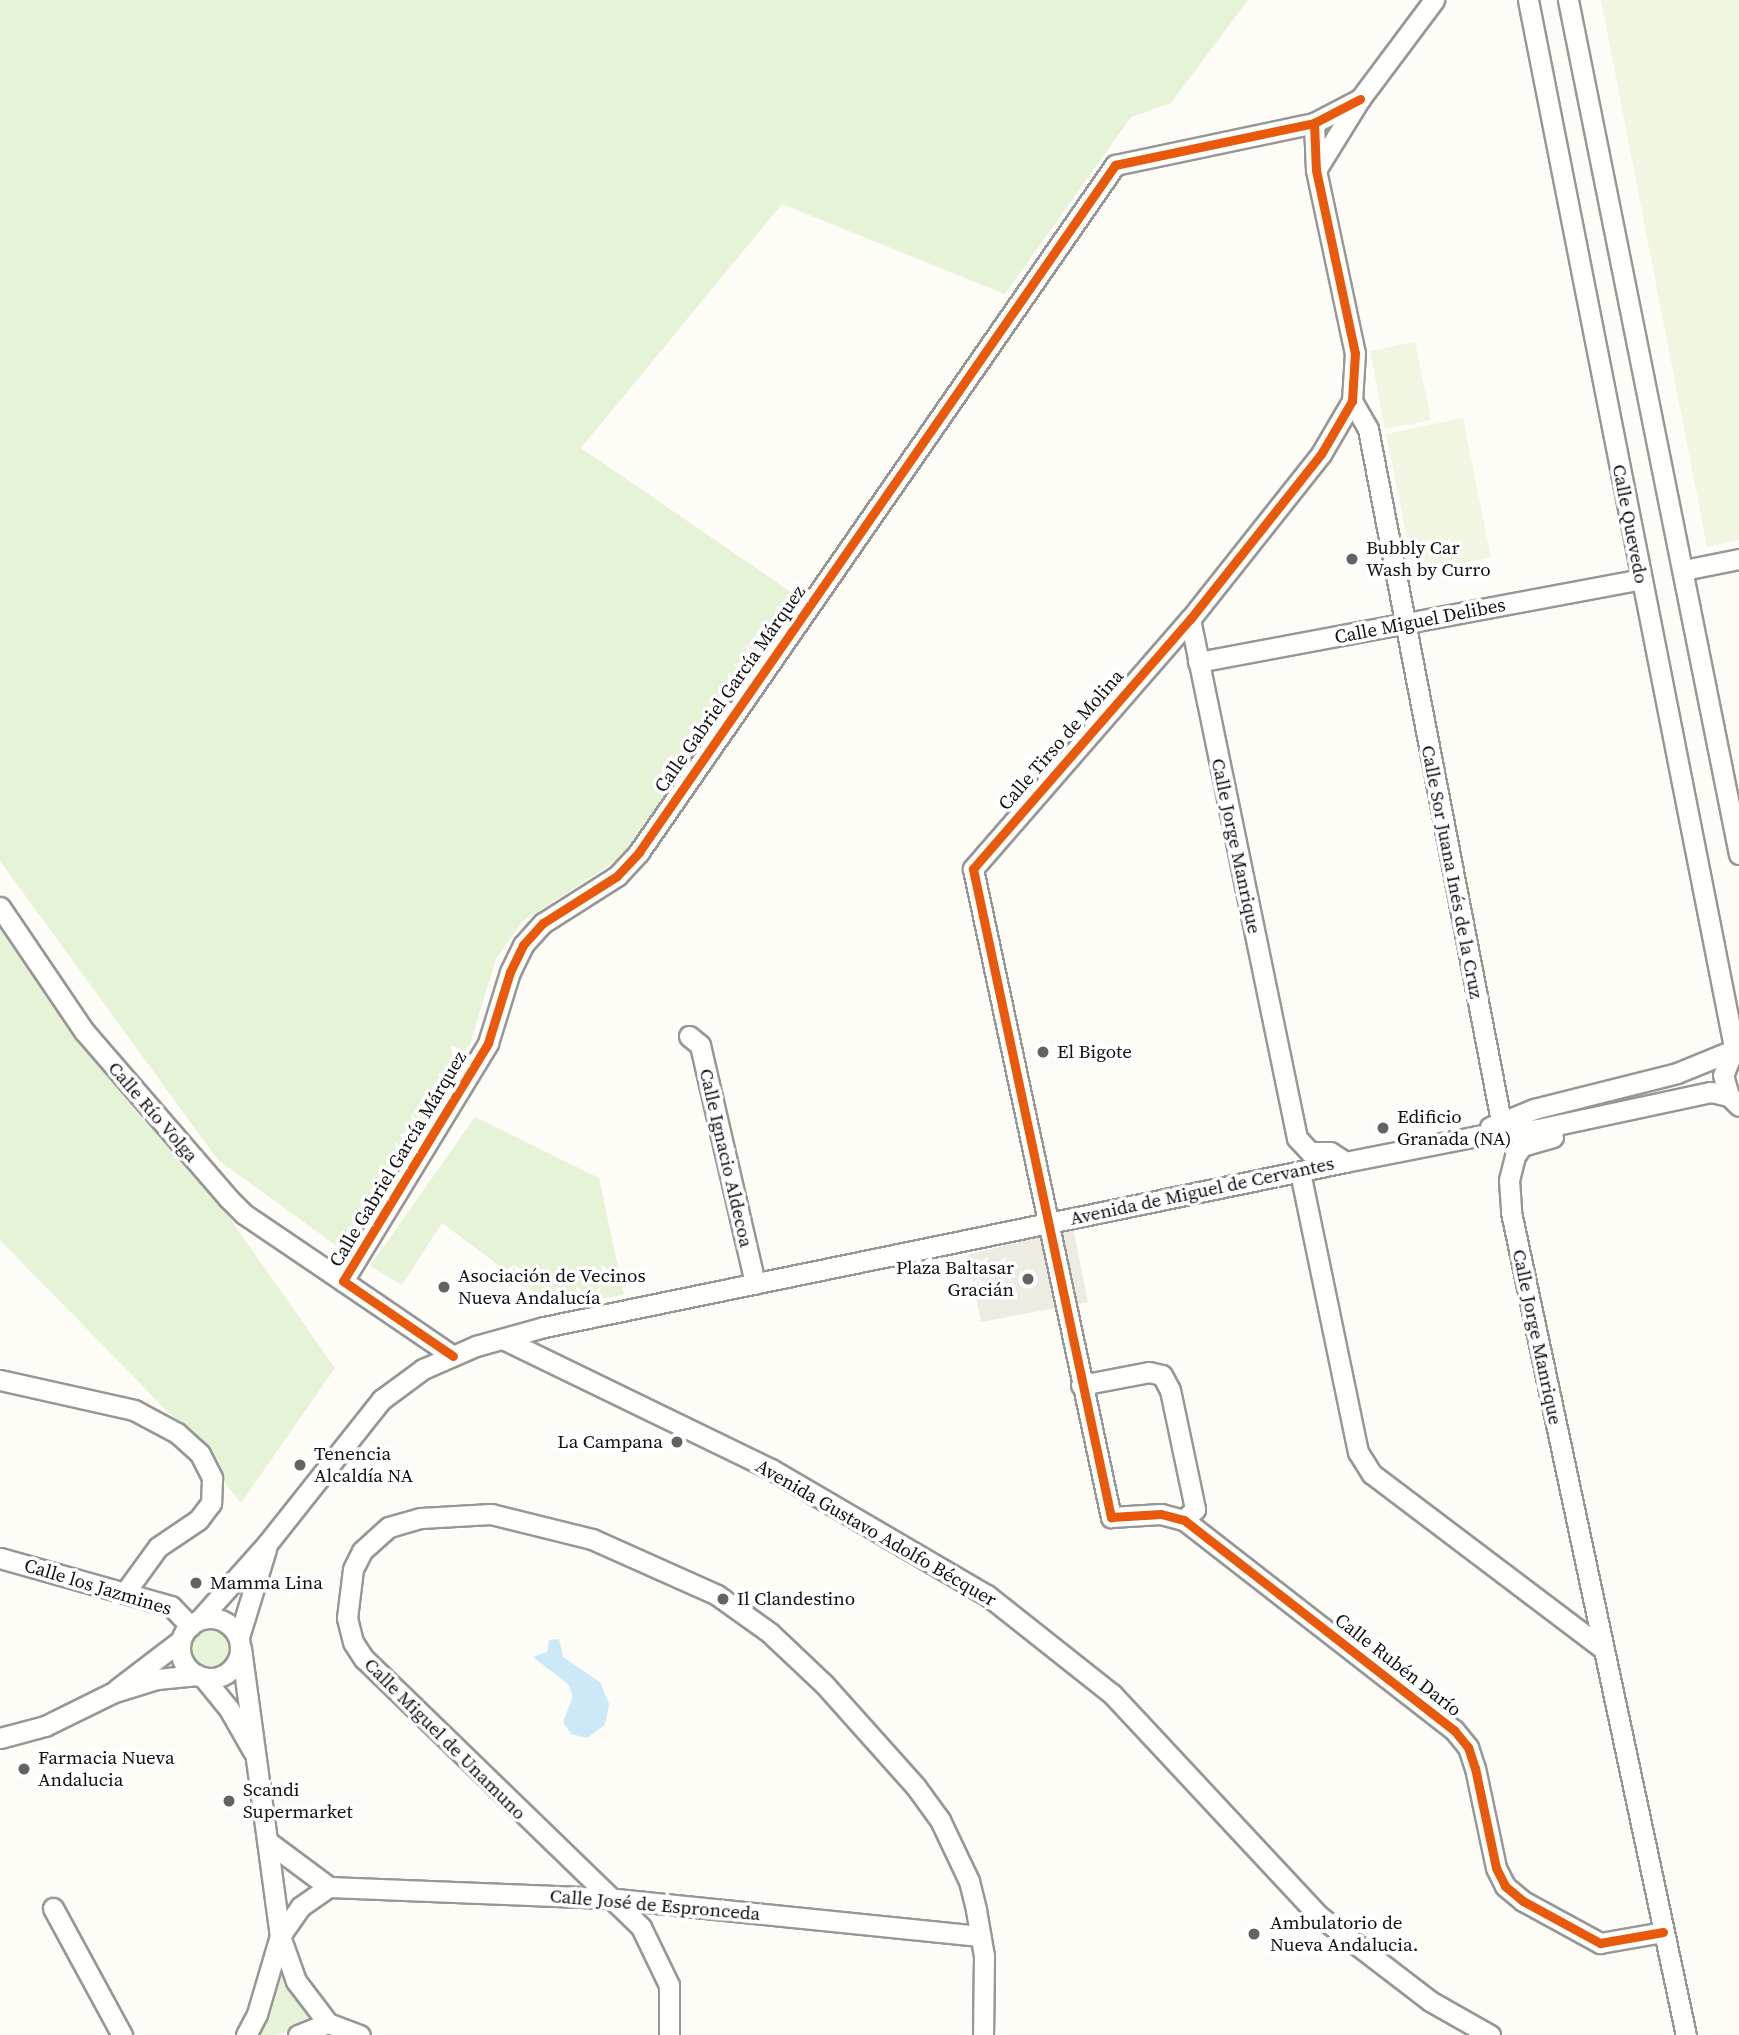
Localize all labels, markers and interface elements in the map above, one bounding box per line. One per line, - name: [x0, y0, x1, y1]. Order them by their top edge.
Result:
- street label: Calle Quevedo: [1607, 462, 1653, 586]
- place label: Bubbly Car Wash by Curro: [1366, 537, 1491, 581]
- marker: Bubbly Car Wash by Curro: [1344, 551, 1360, 567]
- street label: Calle Gabriel García Márquez: [650, 581, 810, 797]
- street label: Calle Miguel Delibes: [1333, 593, 1507, 649]
- street label: Calle Tirso de Molina: [993, 665, 1129, 815]
- street label: Calle Sor Juana Inés de la Cruz: [1416, 743, 1488, 1001]
- street label: Calle Jorge Manrique: [1206, 756, 1266, 936]
- place label: El Bigote: [1057, 1041, 1132, 1063]
- marker: El Bigote: [1035, 1044, 1051, 1060]
- street label: Calle Gabriel García Márquez: [325, 1047, 471, 1271]
- street label: Calle Río Volga: [103, 1057, 203, 1167]
- street label: Calle Ignacio Aldecoa: [694, 1066, 758, 1250]
- place label: Edificio Granada (NA): [1397, 1106, 1511, 1150]
- marker: Edificio Granada (NA): [1375, 1120, 1391, 1136]
- street label: Avenida de Miguel de Cervantes: [1068, 1152, 1336, 1230]
- street label: Calle Jorge Manrique: [1507, 1247, 1567, 1427]
- place label: Plaza Baltasar Gracián: [896, 1257, 1014, 1301]
- place label: Asociación de Vecinos Nueva Andalucía: [458, 1265, 646, 1309]
- marker: Plaza Baltasar Gracián: [1020, 1271, 1036, 1287]
- marker: Asociación de Vecinos Nueva Andalucía: [436, 1279, 452, 1295]
- place label: La Campana: [557, 1431, 663, 1453]
- marker: La Campana: [669, 1434, 685, 1450]
- place label: Tenencia Alcaldía NA: [314, 1443, 413, 1487]
- street label: Avenida Gustavo Adolfo Bécquer: [751, 1455, 1001, 1611]
- marker: Tenencia Alcaldía NA: [292, 1457, 308, 1473]
- street label: Calle los Jazmines: [21, 1554, 175, 1620]
- place label: Mamma Lina: [210, 1572, 323, 1594]
- marker: Mamma Lina: [188, 1575, 204, 1591]
- place label: Il Clandestino: [737, 1588, 855, 1610]
- marker: Il Clandestino: [715, 1591, 731, 1607]
- street label: Calle Rubén Darío: [1330, 1609, 1466, 1721]
- street label: Calle Miguel de Unamuno: [359, 1653, 531, 1825]
- place label: Farmacia Nueva Andalucia: [38, 1747, 175, 1791]
- marker: Farmacia Nueva Andalucia: [16, 1761, 32, 1777]
- place label: Scandi Supermarket: [243, 1779, 353, 1823]
- marker: Scandi Supermarket: [221, 1793, 237, 1809]
- street label: Calle José de Espronceda: [549, 1884, 761, 1926]
- place label: Ambulatorio de Nueva Andalucia.: [1270, 1912, 1418, 1956]
- marker: Ambulatorio de Nueva Andalucia.: [1244, 1924, 1264, 1944]

